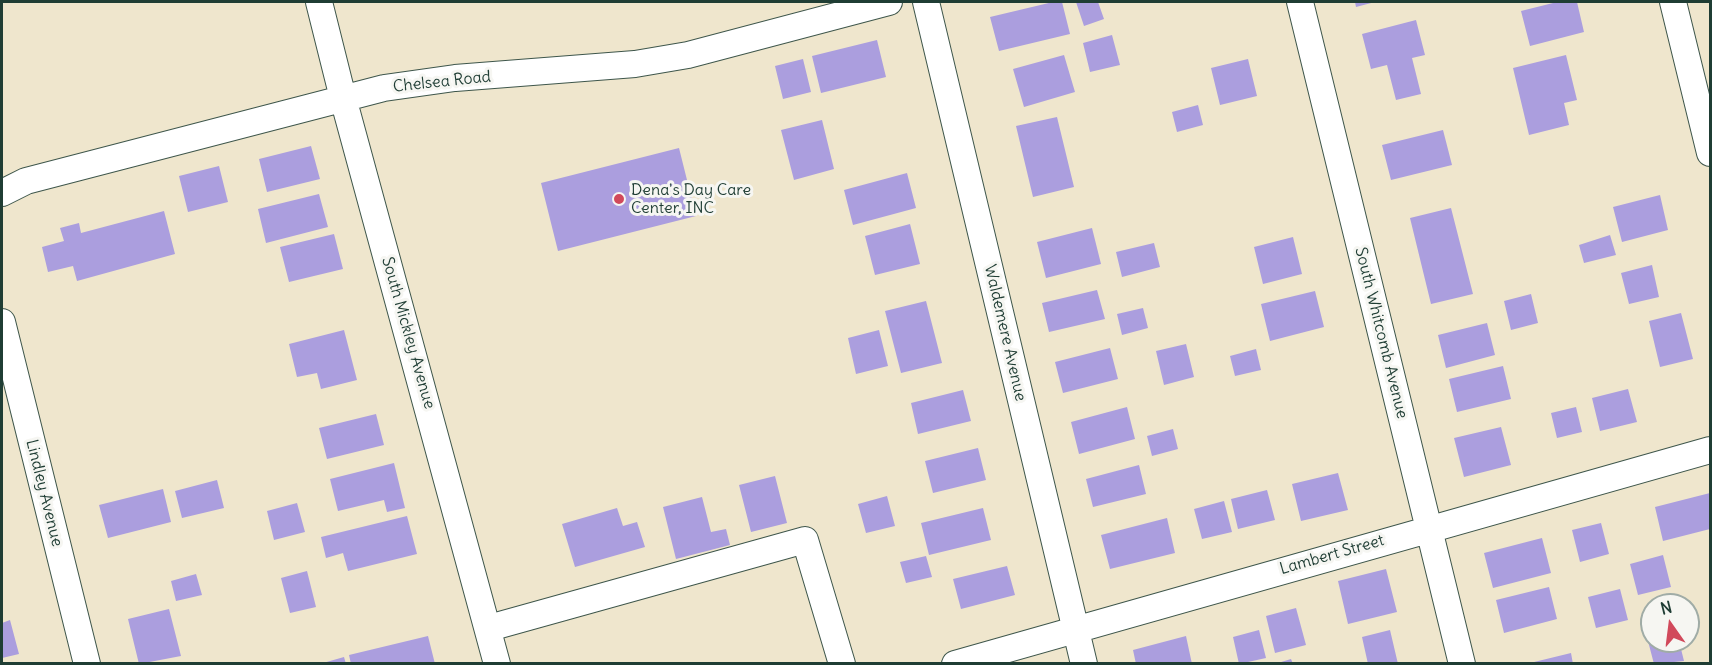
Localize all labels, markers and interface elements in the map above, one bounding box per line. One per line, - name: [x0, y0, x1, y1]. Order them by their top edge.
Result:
- street label: Chelsea Road: [392, 67, 492, 97]
- place label: Dena's Day Care Center, INC: [631, 180, 751, 218]
- marker: Dena's Day Care Center, INC: [612, 192, 626, 206]
- street label: South Whitcomb Avenue: [1350, 245, 1412, 421]
- street label: South Mickley Avenue: [377, 255, 439, 411]
- street label: Waldemere Avenue: [980, 263, 1030, 403]
- street label: Lindley Avenue: [21, 437, 67, 549]
- street label: Lambert Street: [1278, 531, 1386, 579]
- north arrow: [1640, 593, 1700, 653]
- text: N: [1658, 596, 1674, 619]

